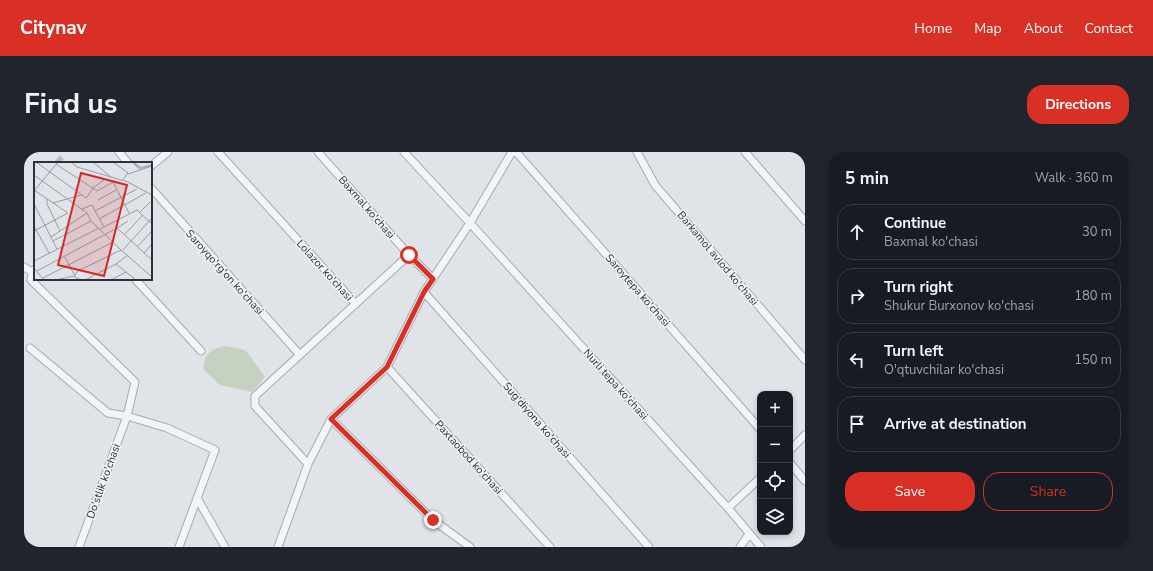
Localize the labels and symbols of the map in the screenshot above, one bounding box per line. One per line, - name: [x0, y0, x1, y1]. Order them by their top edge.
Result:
- inset map: [34, 162, 152, 280]
- street label: Baxmal ko'chasi: [335, 172, 398, 242]
- street label: Barkamol avlod ko'chasi: [674, 208, 762, 309]
- street label: Saroyqo'rg'on ko'chasi: [182, 226, 267, 318]
- street label: Lolazor ko'chasi: [293, 236, 356, 304]
- route start: [400, 246, 418, 264]
- street label: Saroytepa ko'chasi: [602, 251, 673, 330]
- street label: Nurli tepa ko'chasi: [580, 346, 651, 423]
- street label: Sug'diyona ko'chasi: [499, 379, 574, 462]
- street label: Paxtaobod ko'chasi: [431, 417, 506, 498]
- street label: Do'stlik ko'chasi: [83, 442, 124, 521]
- route end: [424, 511, 442, 529]

